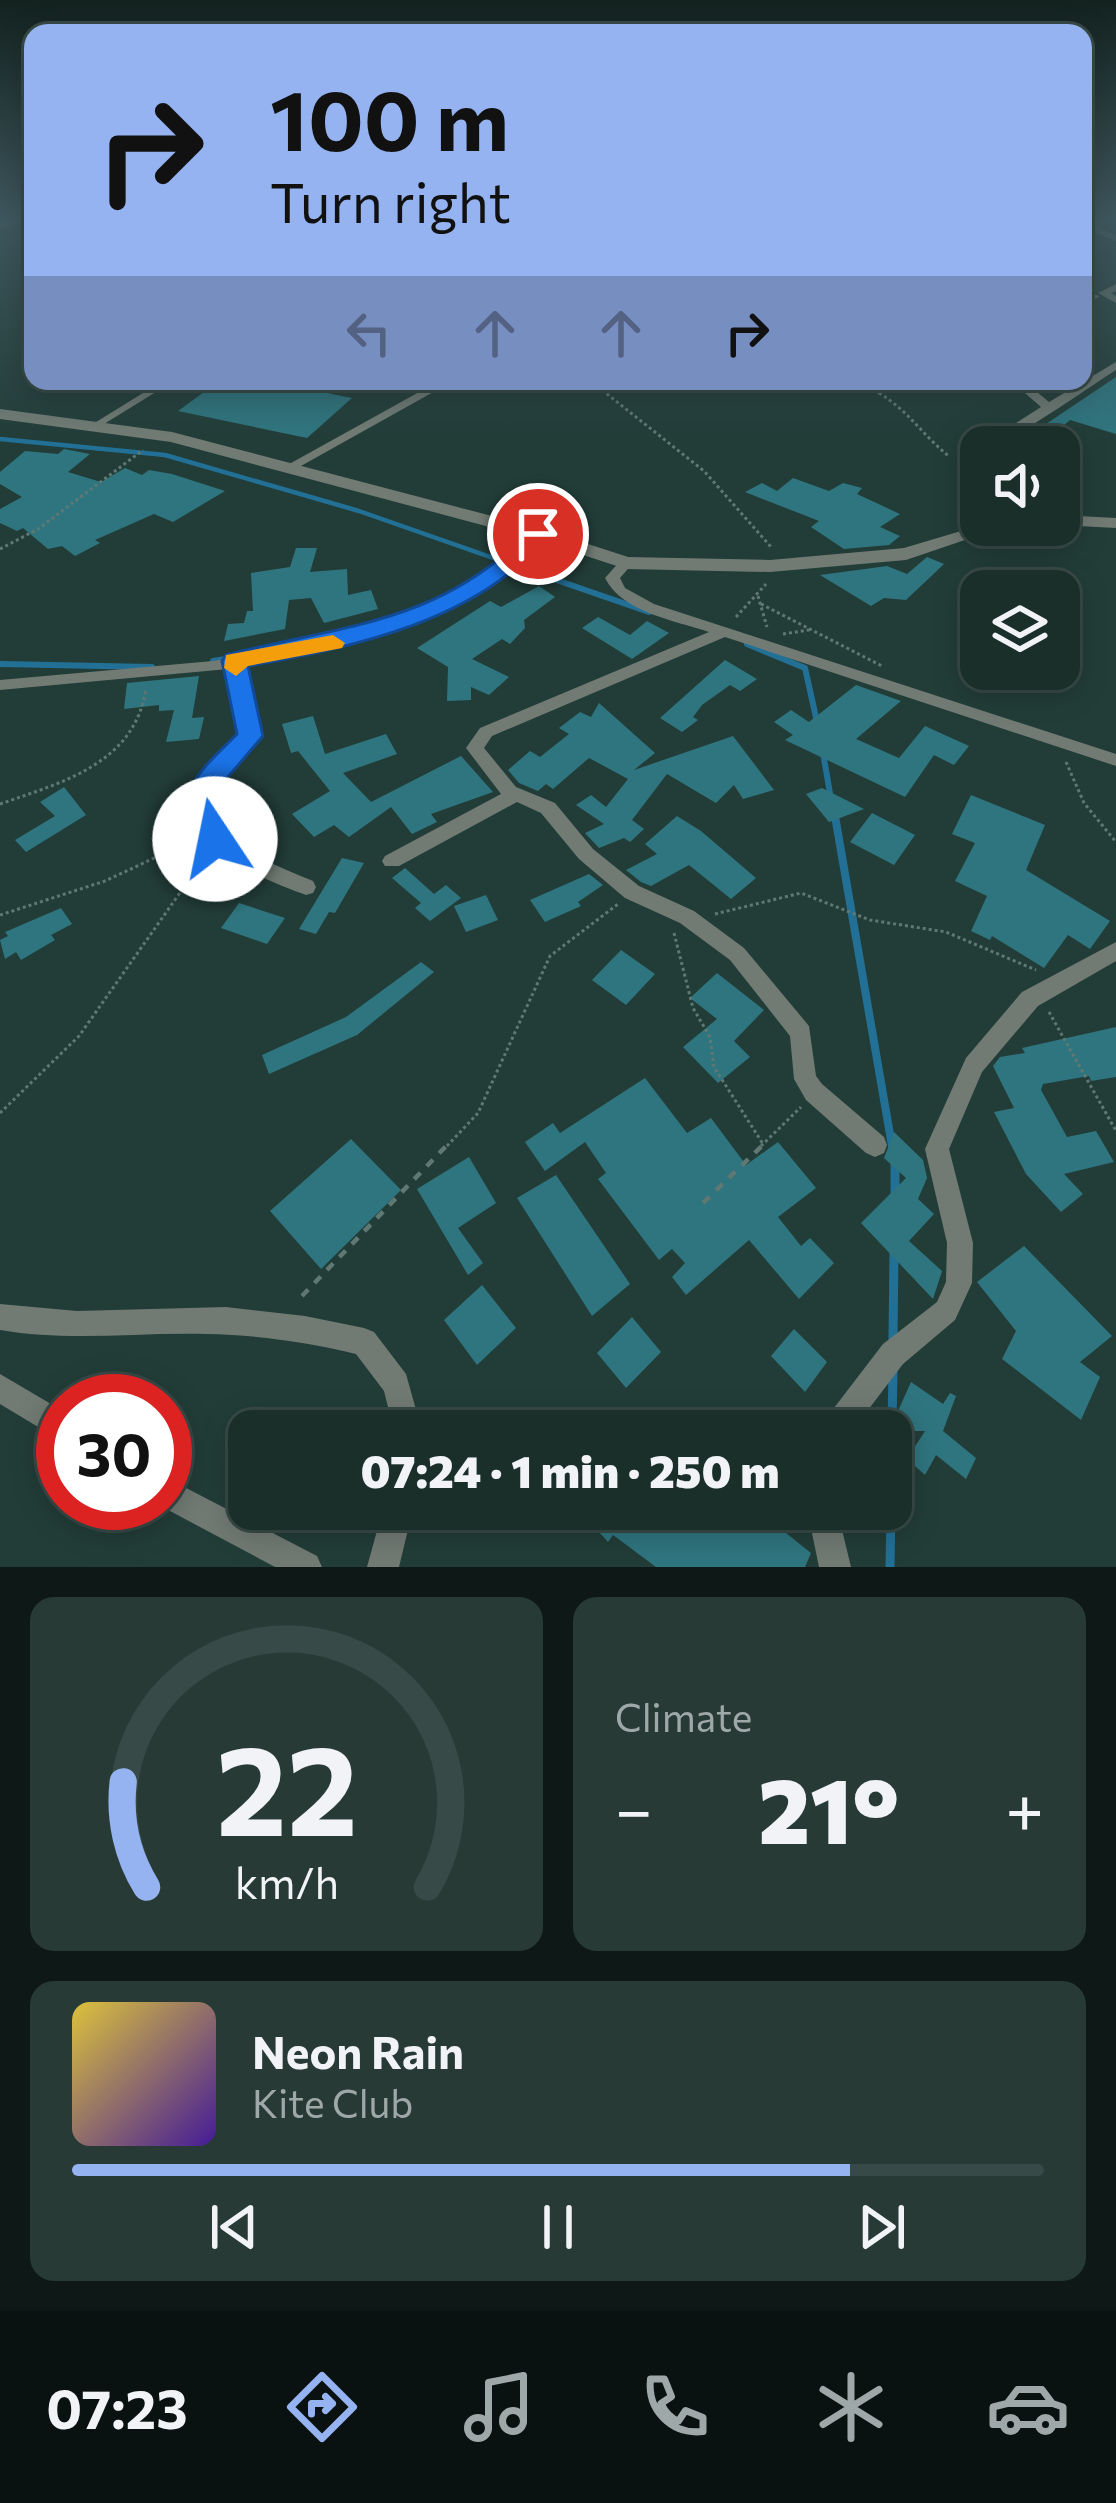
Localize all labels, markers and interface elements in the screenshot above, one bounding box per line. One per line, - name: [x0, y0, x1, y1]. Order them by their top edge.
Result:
- text: 100 m: [270, 66, 509, 168]
- icon: right: [72, 72, 228, 228]
- text: Turn right: [270, 168, 511, 234]
- icon: left: [336, 300, 402, 366]
- icon: ahead: [462, 300, 528, 366]
- icon: ahead: [588, 300, 654, 366]
- icon: right: [714, 300, 780, 366]
- map controls: [960, 426, 1080, 690]
- button: sound: [960, 426, 1080, 546]
- pin: [487, 483, 589, 585]
- icon: arrive: [505, 501, 571, 567]
- button: layers: [960, 570, 1080, 690]
- position arrow: [152, 776, 278, 902]
- speed limit sign: 30: [36, 1374, 192, 1530]
- text: 07:24 · 1 min · 250 m: [360, 1442, 780, 1497]
- text: Climate: [615, 1692, 752, 1740]
- text: 22: [215, 1709, 358, 1862]
- text: 21°: [758, 1752, 900, 1863]
- text: −: [615, 1767, 653, 1848]
- text: +: [1005, 1767, 1044, 1848]
- text: km/h: [234, 1855, 339, 1908]
- text: Neon Rain: [252, 2023, 464, 2078]
- text: Kite Club: [252, 2078, 413, 2126]
- icon: previous: [201, 2194, 267, 2260]
- icon: pause: [525, 2194, 591, 2260]
- icon: next: [849, 2194, 915, 2260]
- icon: directions: [280, 2365, 364, 2449]
- icon: music: [457, 2365, 541, 2449]
- icon: phone: [633, 2365, 717, 2449]
- icon: climate: [809, 2365, 893, 2449]
- icon: car: [986, 2365, 1070, 2449]
- text: 07:23: [46, 2374, 188, 2440]

